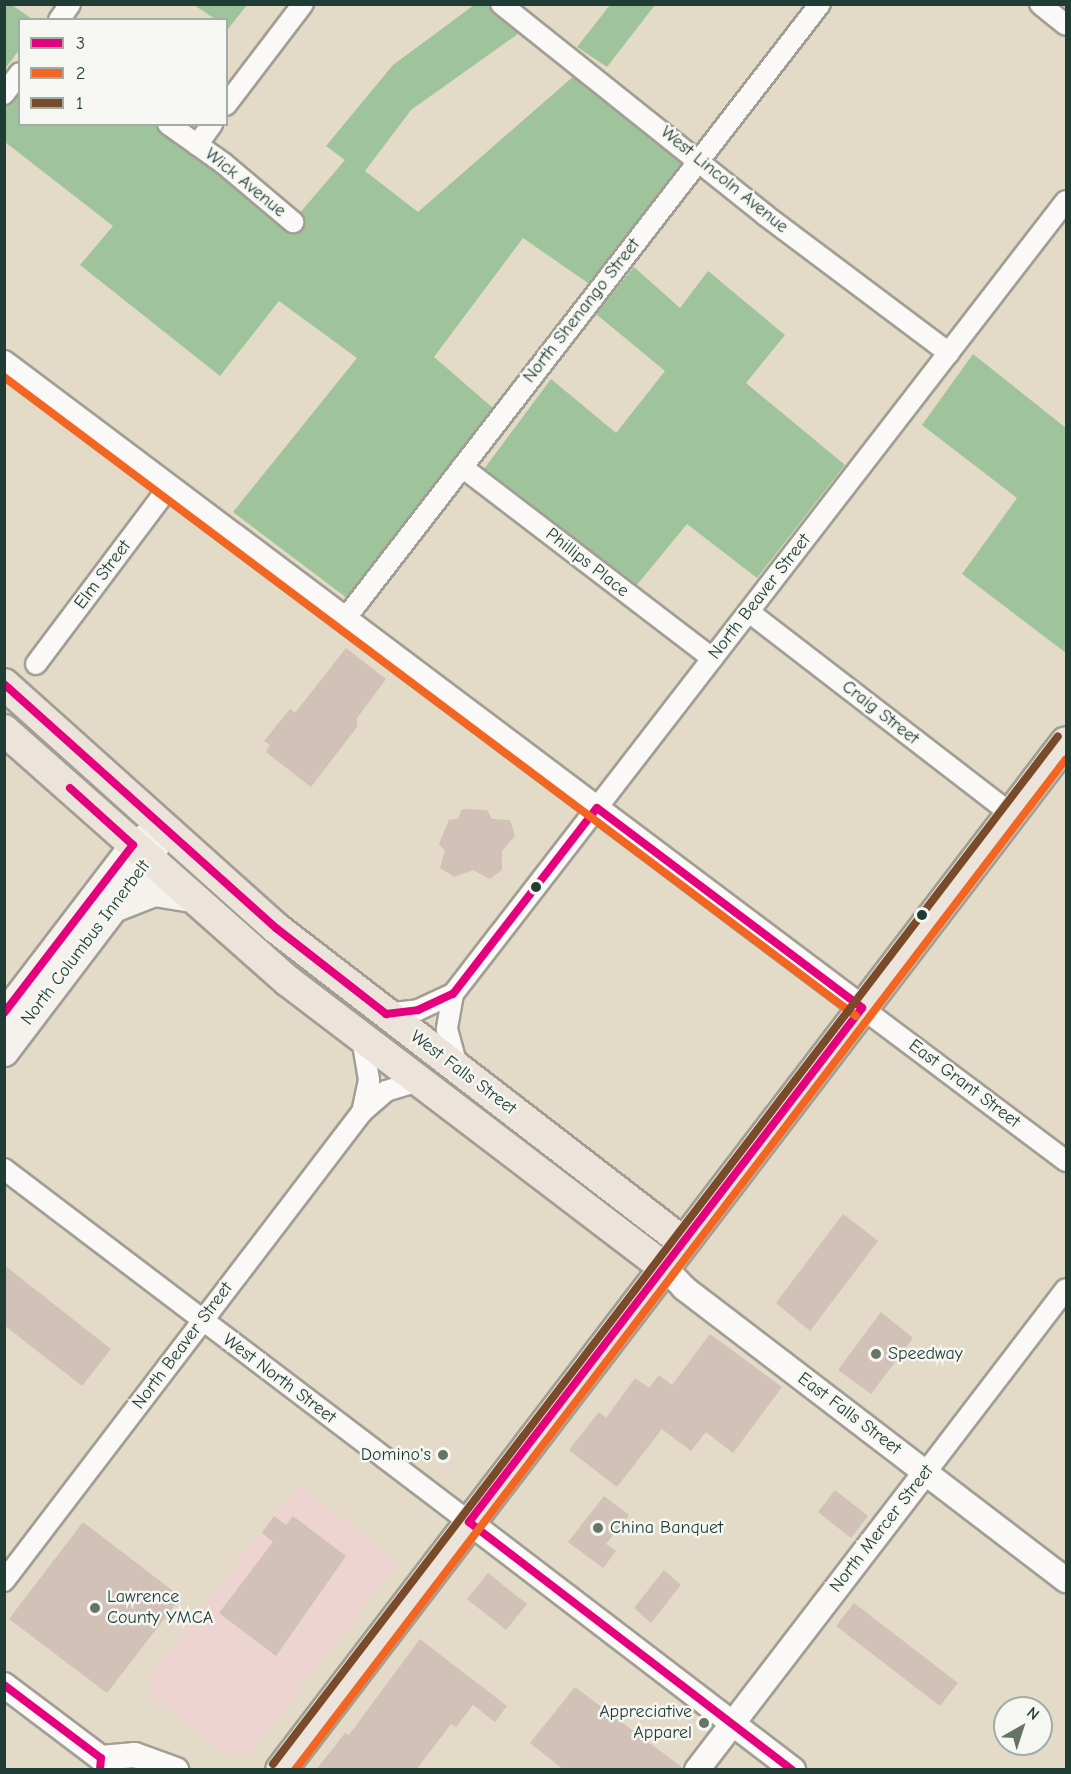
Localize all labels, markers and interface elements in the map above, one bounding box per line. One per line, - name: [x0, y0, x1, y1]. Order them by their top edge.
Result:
- legend: [18, 18, 228, 126]
- text: 3: [76, 33, 85, 54]
- text: 2: [76, 63, 85, 84]
- text: 1: [76, 93, 83, 114]
- street label: West Lincoln Avenue: [656, 122, 792, 238]
- street label: Wick Avenue: [200, 144, 290, 222]
- street label: North Shenango Street: [519, 235, 645, 387]
- street label: Phillips Place: [541, 524, 633, 602]
- street label: North Beaver Street: [704, 530, 816, 664]
- street label: Elm Street: [70, 536, 136, 614]
- street label: Craig Street: [837, 676, 923, 750]
- street label: North Columbus Innerbelt: [17, 856, 155, 1030]
- unlabelled marker: [530, 881, 542, 893]
- unlabelled marker: [916, 909, 928, 921]
- street label: West Falls Street: [406, 1026, 520, 1120]
- street label: East Grant Street: [904, 1035, 1024, 1133]
- street label: North Beaver Street: [128, 1278, 238, 1414]
- street label: West North Street: [218, 1329, 340, 1429]
- place label: Speedway: [888, 1343, 963, 1365]
- marker: Speedway: [869, 1347, 883, 1361]
- street label: East Falls Street: [793, 1368, 905, 1460]
- place label: Domino's: [361, 1444, 431, 1466]
- marker: Domino's: [436, 1448, 450, 1462]
- street label: North Mercer Street: [825, 1461, 939, 1597]
- place label: China Banquet: [610, 1517, 723, 1539]
- marker: China Banquet: [591, 1521, 605, 1535]
- place label: Lawrence County YMCA: [107, 1587, 213, 1630]
- marker: Lawrence County YMCA: [88, 1601, 102, 1615]
- north arrow: [993, 1696, 1053, 1756]
- place label: Appreciative Apparel: [599, 1702, 692, 1744]
- text: N: [1023, 1703, 1043, 1724]
- marker: Appreciative Apparel: [697, 1716, 711, 1730]

